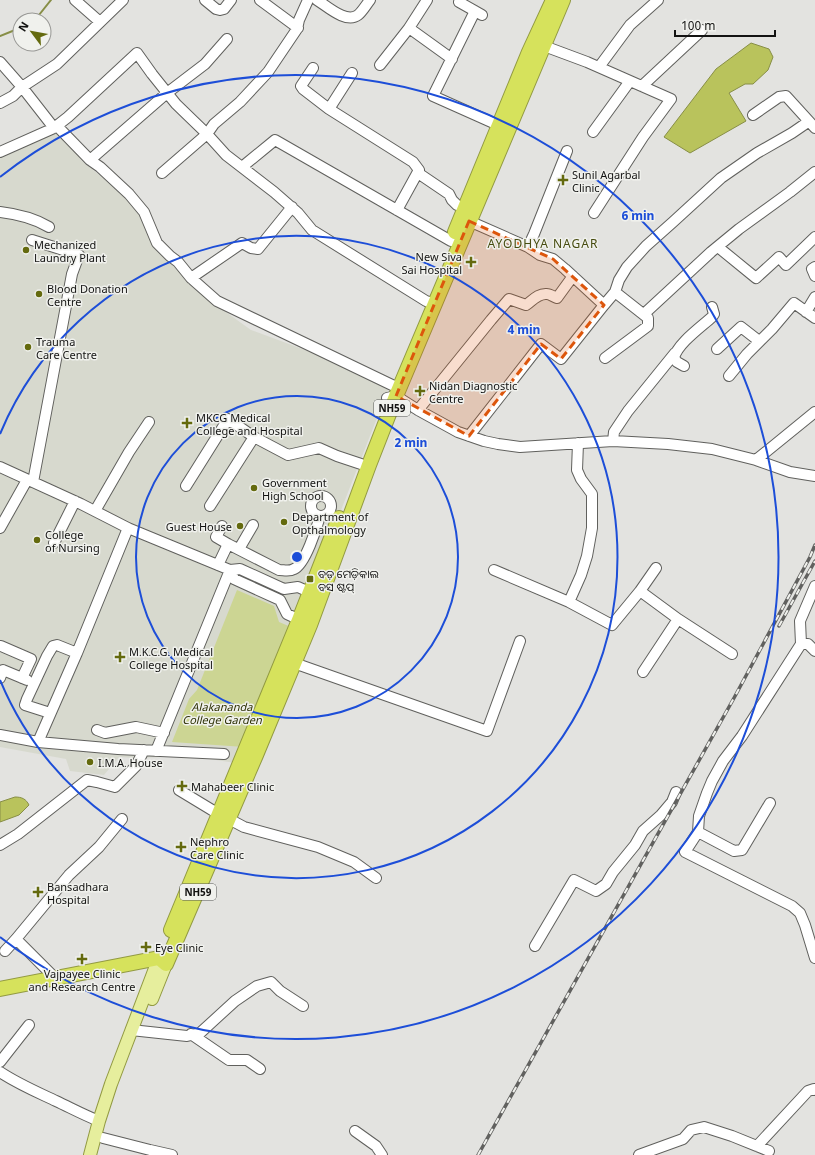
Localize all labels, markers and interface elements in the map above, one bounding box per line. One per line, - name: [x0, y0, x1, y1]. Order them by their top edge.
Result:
- north arrow: [12, 12, 52, 52]
- scale bar: [675, 12, 775, 38]
- text: 100 m: [681, 17, 716, 34]
- text: N: [14, 19, 32, 34]
- place label: Sunil Agarbal Clinic: [572, 167, 640, 195]
- marker: Sunil Agarbal Clinic: [557, 174, 569, 186]
- text: 6 min: [622, 207, 655, 224]
- district label: AYODHYA NAGAR: [488, 235, 598, 252]
- place label: Mechanized Laundry Plant: [34, 237, 106, 265]
- marker: Mechanized Laundry Plant: [21, 245, 31, 255]
- place label: New Siva Sai Hospital: [401, 249, 462, 277]
- marker: New Siva Sai Hospital: [465, 256, 477, 268]
- place label: Blood Donation Centre: [47, 281, 128, 309]
- marker: Blood Donation Centre: [34, 289, 44, 299]
- text: 4 min: [508, 321, 541, 338]
- place label: Trauma Care Centre: [36, 334, 97, 362]
- marker: Trauma Care Centre: [23, 342, 33, 352]
- place label: Nidan Diagnostic Centre: [429, 378, 517, 406]
- marker: Nidan Diagnostic Centre: [414, 385, 426, 397]
- road number: NH59: [374, 400, 410, 416]
- place label: MKCG Medical College and Hospital: [196, 410, 303, 438]
- marker: MKCG Medical College and Hospital: [181, 417, 193, 429]
- text: 2 min: [395, 434, 428, 451]
- place label: Government High School: [262, 475, 327, 503]
- marker: Government High School: [249, 483, 259, 493]
- place label: Department of Opthalmology: [292, 509, 369, 537]
- marker: Department of Opthalmology: [279, 517, 289, 527]
- place label: Guest House: [166, 519, 232, 534]
- marker: Guest House: [235, 521, 245, 531]
- place label: College of Nursing: [45, 527, 100, 555]
- marker: College of Nursing: [32, 535, 42, 545]
- centre of rings: [290, 550, 304, 564]
- place label: ବଡ଼ ମେଡ଼ିକାଲ ବସ ଷ୍ଟପ୍: [318, 566, 379, 594]
- marker: ବଡ଼ ମେଡ଼ିକାଲ ବସ ଷ୍ଟପ୍: [305, 574, 315, 584]
- place label: M.K.C.G. Medical College Hospital: [129, 644, 213, 672]
- marker: M.K.C.G. Medical College Hospital: [114, 651, 126, 663]
- park label: Alakananda College Garden: [182, 699, 263, 727]
- place label: I.M.A. House: [98, 755, 163, 770]
- marker: I.M.A. House: [85, 757, 95, 767]
- place label: Mahabeer Clinic: [191, 779, 274, 794]
- marker: Mahabeer Clinic: [176, 780, 188, 792]
- place label: Nephro Care Clinic: [190, 834, 244, 862]
- marker: Nephro Care Clinic: [175, 841, 187, 853]
- place label: Bansadhara Hospital: [47, 879, 109, 907]
- road number: NH59: [180, 884, 216, 900]
- marker: Bansadhara Hospital: [32, 886, 44, 898]
- place label: Eye Clinic: [155, 940, 203, 955]
- marker: Eye Clinic: [140, 941, 152, 953]
- marker: Vajpayee Clinic and Research Centre: [76, 953, 88, 965]
- place label: Vajpayee Clinic and Research Centre: [29, 966, 135, 994]

